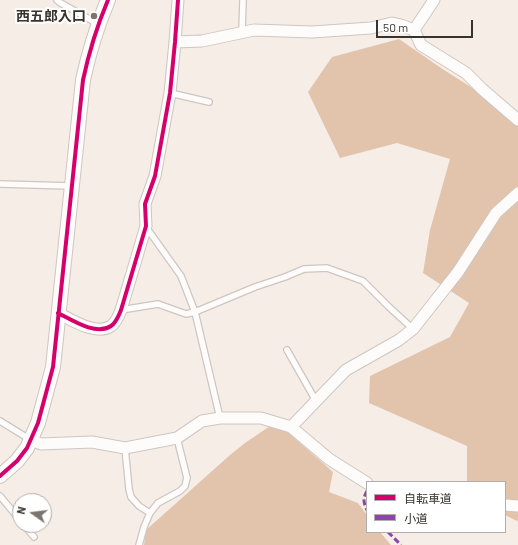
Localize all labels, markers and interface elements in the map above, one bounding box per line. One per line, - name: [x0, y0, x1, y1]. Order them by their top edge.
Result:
- place label: 西五郎入口: [16, 8, 86, 24]
- marker: 西五郎入口: [89, 11, 99, 21]
- scale bar: [378, 12, 475, 38]
- text: 50 m: [383, 20, 408, 34]
- legend: [366, 481, 506, 533]
- text: 自転車道: [404, 491, 452, 505]
- north arrow: [12, 493, 52, 533]
- text: N: [14, 505, 28, 515]
- text: 小道: [404, 511, 428, 525]

